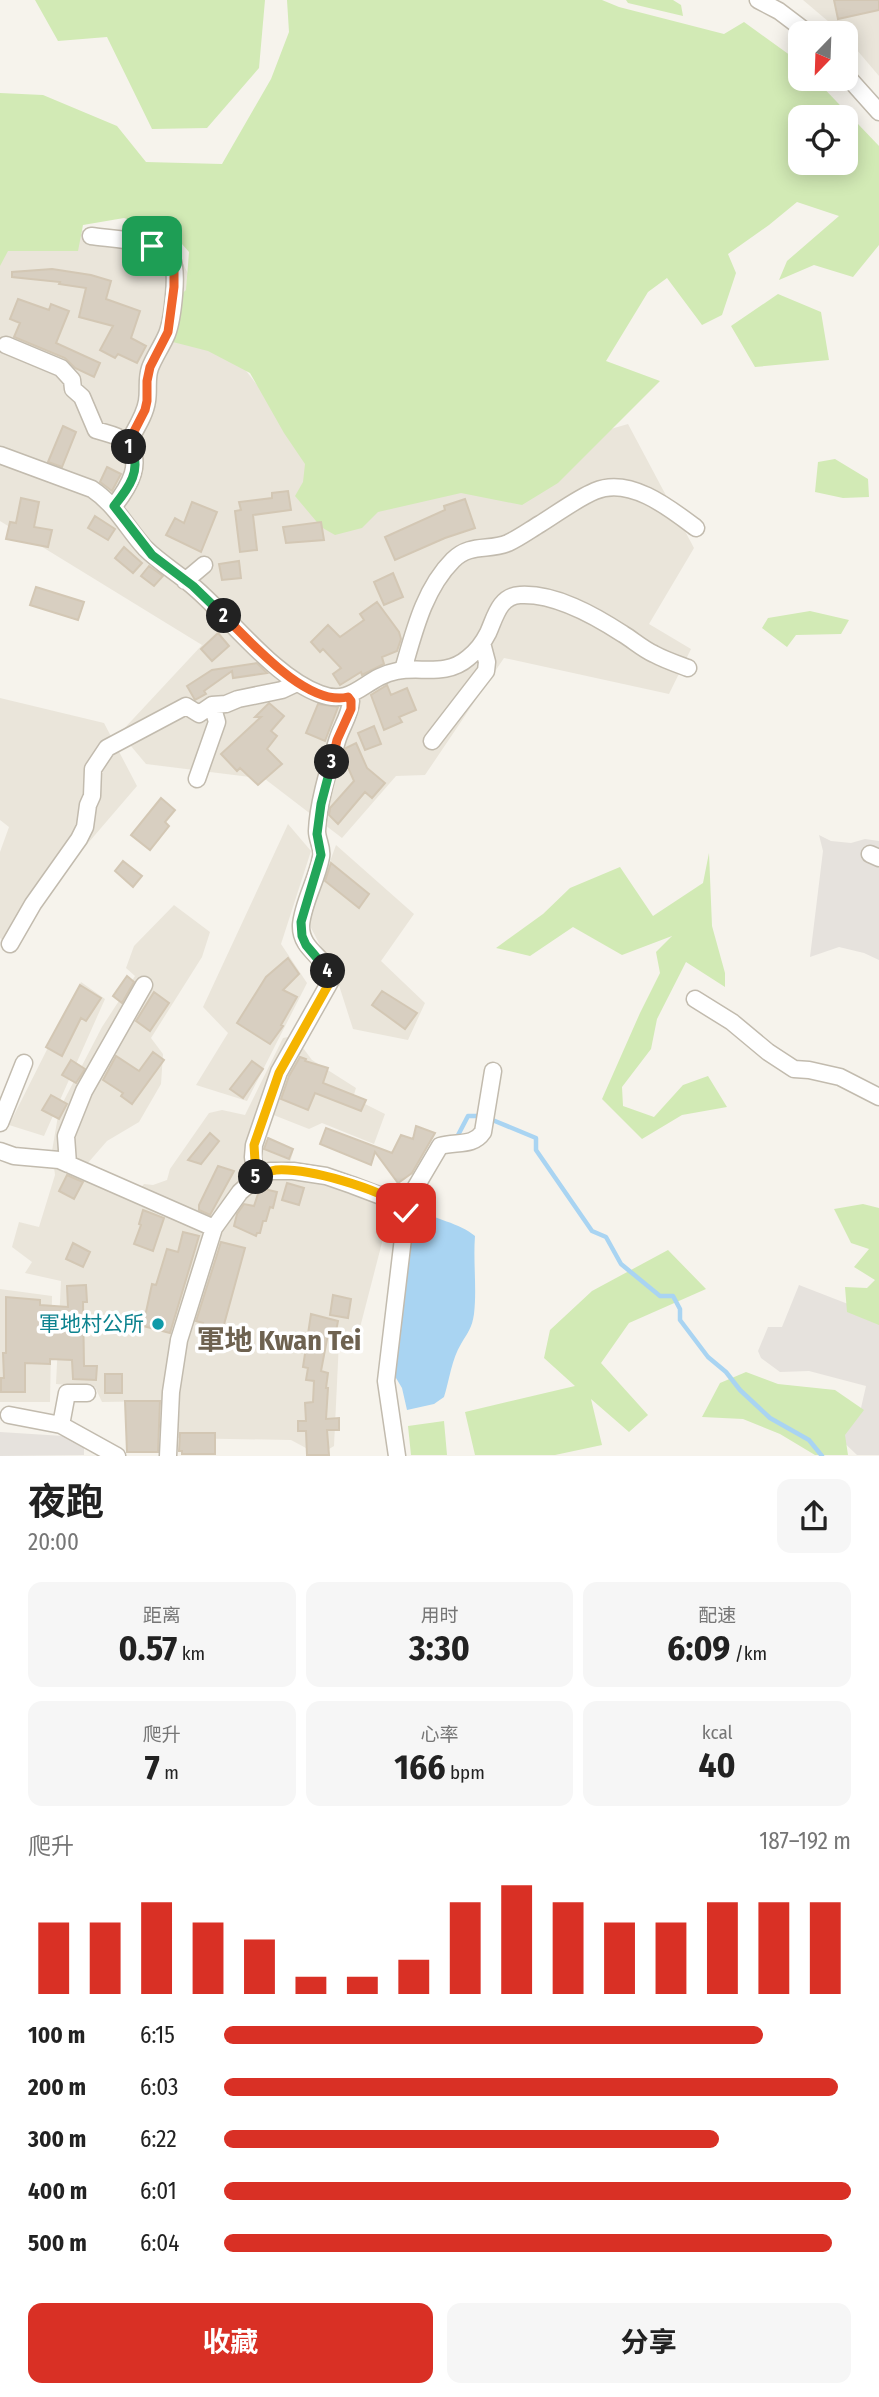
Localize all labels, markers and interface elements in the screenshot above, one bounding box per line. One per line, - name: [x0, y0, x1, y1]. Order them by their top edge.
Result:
- north arrow: [788, 21, 858, 91]
- map controls: [788, 21, 858, 175]
- button: locate: [788, 105, 858, 175]
- pin: [122, 216, 182, 276]
- icon: arrive: [133, 227, 171, 265]
- pin: 1: [111, 430, 146, 464]
- text: 1: [124, 435, 133, 458]
- pin: 2: [206, 598, 242, 634]
- text: 2: [219, 604, 228, 627]
- pin: 3: [314, 744, 350, 780]
- text: 3: [327, 750, 336, 773]
- pin: 4: [310, 954, 346, 988]
- text: 4: [323, 959, 332, 982]
- pin: 5: [238, 1160, 274, 1194]
- text: 5: [251, 1165, 260, 1188]
- pin: [376, 1183, 436, 1243]
- icon: check: [387, 1194, 425, 1232]
- place label: 軍地村公所: [39, 1311, 144, 1337]
- marker: 軍地村公所: [150, 1316, 166, 1332]
- district label: 軍地 Kwan Tei: [197, 1324, 361, 1357]
- text: 夜跑: [28, 1479, 104, 1525]
- button: share: [777, 1479, 851, 1553]
- text: 20:00: [28, 1528, 79, 1556]
- text: 距离: [143, 1604, 181, 1627]
- text: 用时: [420, 1604, 459, 1627]
- text: 配速: [698, 1604, 736, 1627]
- text: 0.57: [118, 1627, 177, 1669]
- text: 3:30: [409, 1627, 470, 1669]
- text: 6:09: [667, 1627, 730, 1669]
- text: km: [177, 1642, 205, 1665]
- text: /km: [730, 1642, 767, 1665]
- text: kcal: [702, 1721, 733, 1744]
- text: 爬升: [143, 1723, 181, 1746]
- text: 心率: [420, 1723, 459, 1746]
- text: 40: [699, 1744, 736, 1786]
- text: 7: [145, 1746, 160, 1788]
- text: 166: [394, 1746, 446, 1788]
- text: m: [160, 1761, 179, 1784]
- text: bpm: [446, 1761, 485, 1784]
- text: 187–192 m: [759, 1827, 851, 1855]
- text: 爬升: [28, 1832, 74, 1860]
- text: 100 m: [28, 2021, 85, 2049]
- text: 6:15: [140, 2021, 175, 2049]
- text: 200 m: [28, 2073, 86, 2101]
- text: 6:03: [140, 2073, 178, 2101]
- text: 300 m: [28, 2125, 86, 2153]
- text: 6:22: [140, 2125, 177, 2153]
- text: 400 m: [28, 2177, 87, 2205]
- text: 6:01: [140, 2177, 177, 2205]
- text: 500 m: [28, 2229, 87, 2257]
- text: 6:04: [140, 2229, 179, 2257]
- button: 收藏: [28, 2303, 433, 2383]
- button: 分享: [447, 2303, 851, 2383]

